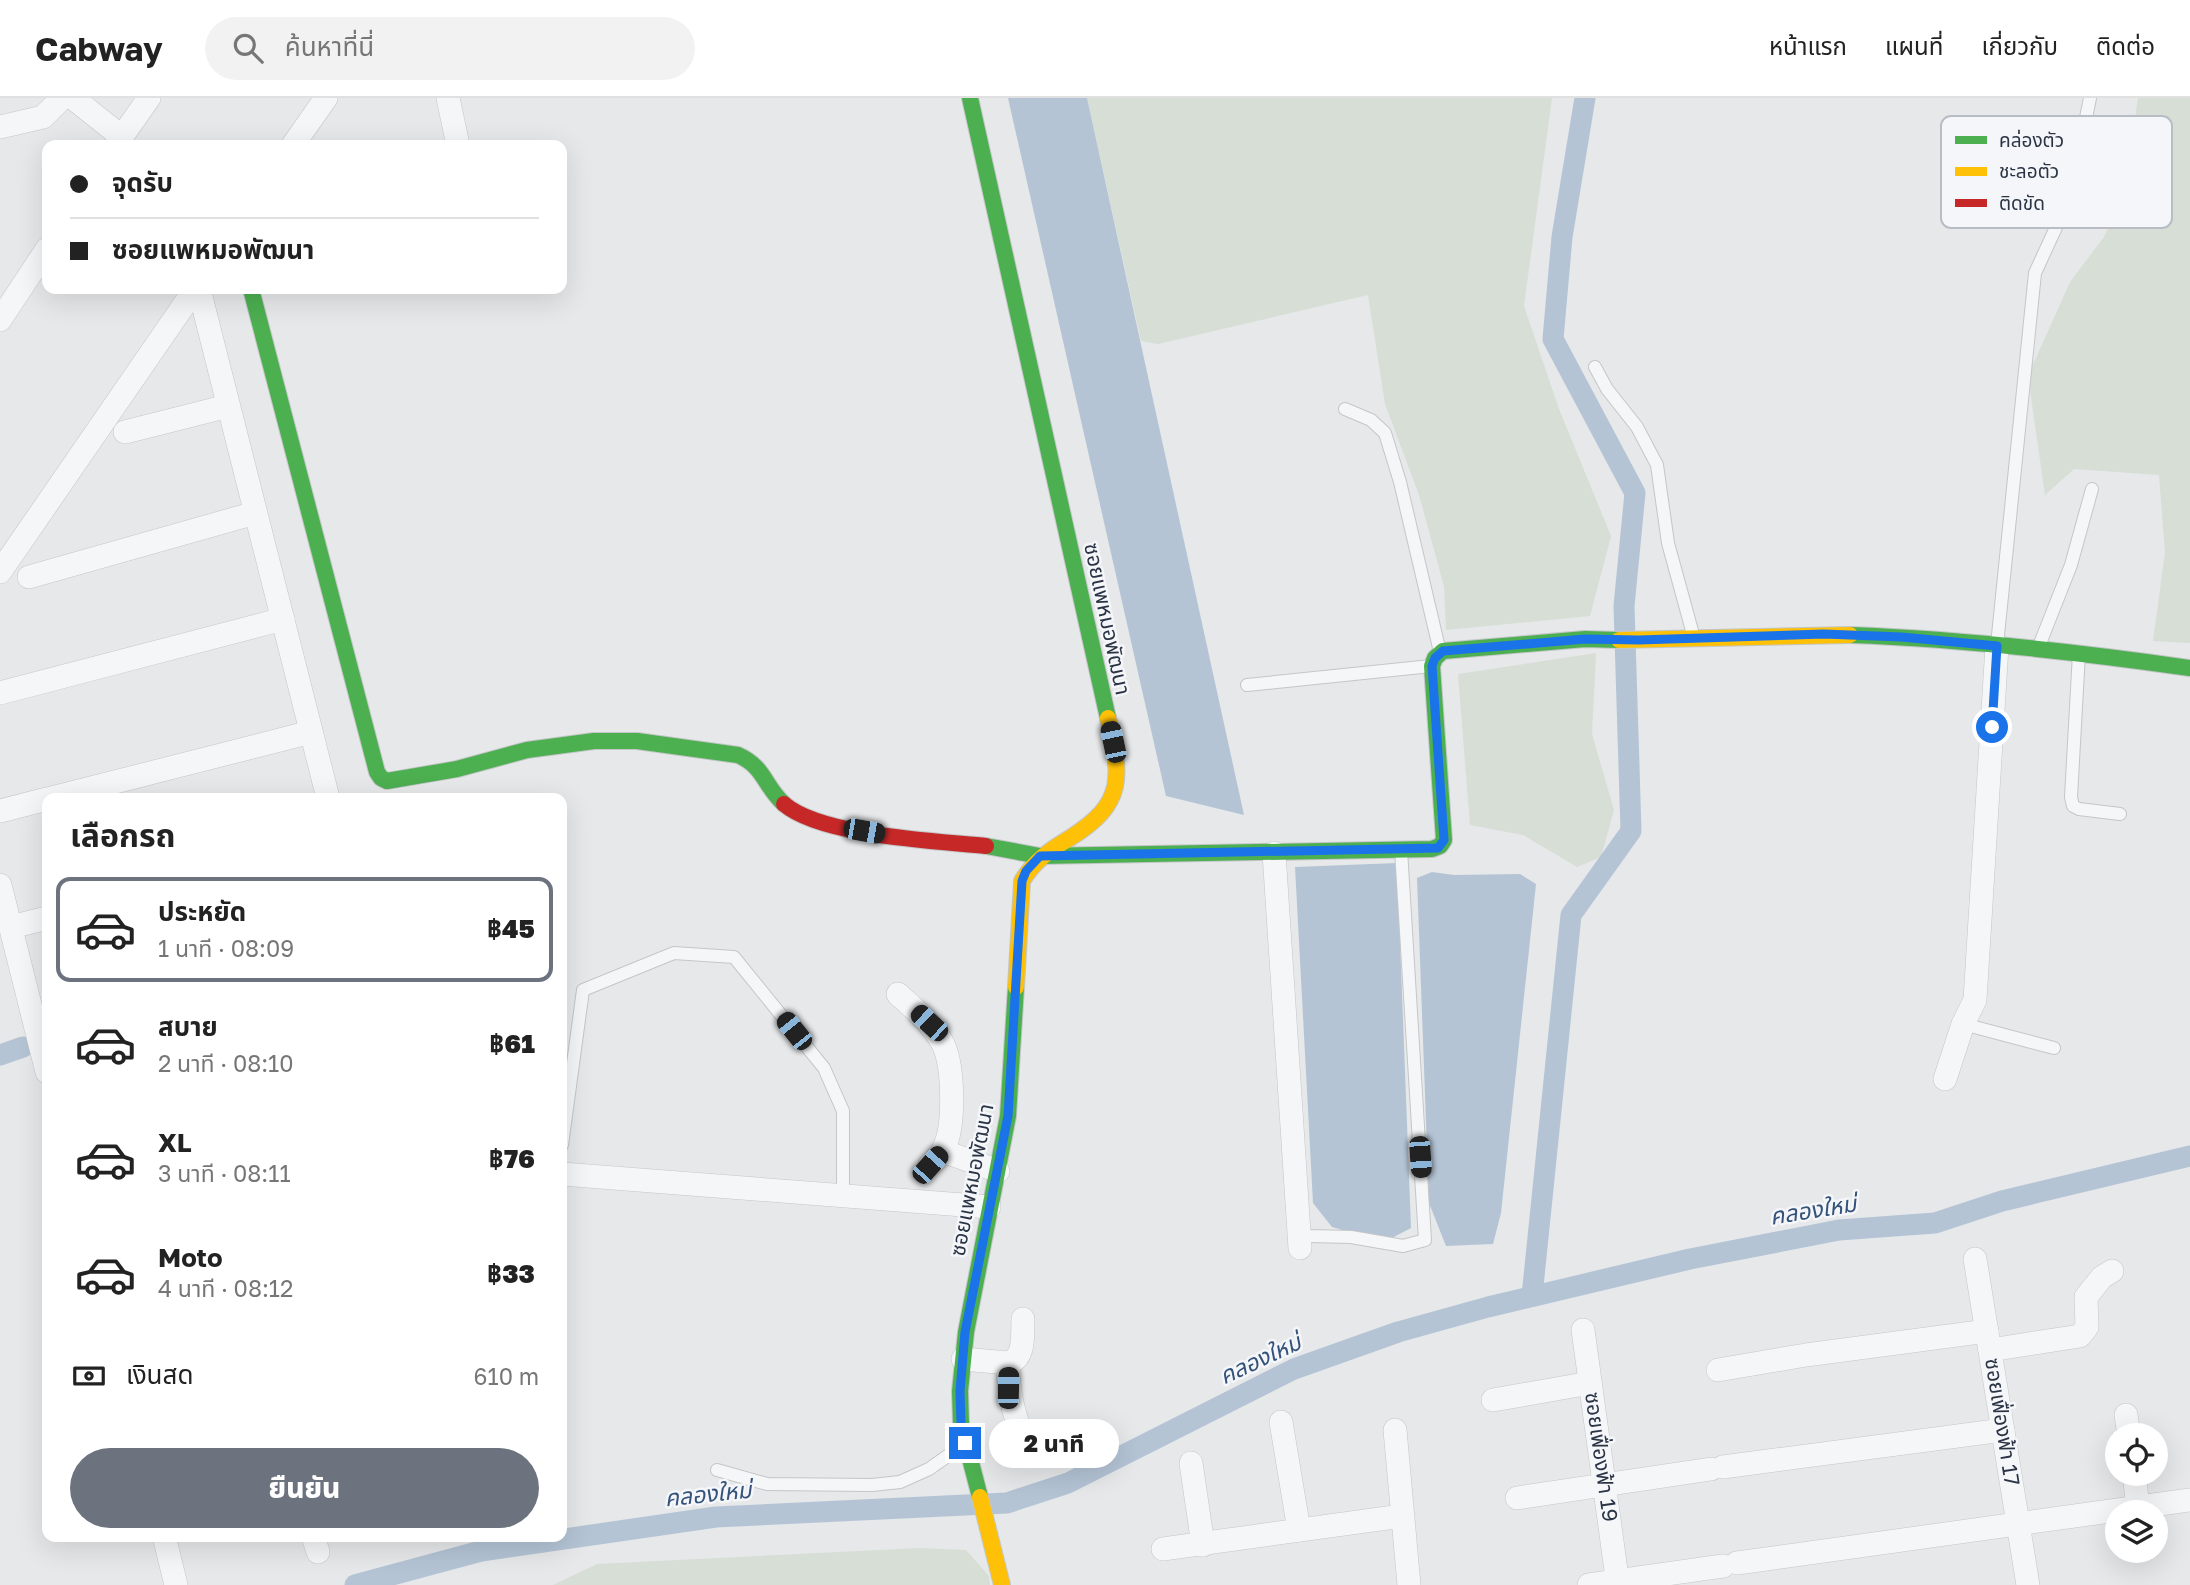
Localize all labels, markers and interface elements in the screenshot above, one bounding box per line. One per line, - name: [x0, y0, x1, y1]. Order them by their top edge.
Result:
- search box: [205, 17, 695, 80]
- text: Cabway: [35, 29, 163, 68]
- icon: search: [229, 29, 267, 67]
- text: ค้นหาที่นี่: [285, 31, 374, 62]
- text: หน้าแรก: [1769, 31, 1847, 60]
- text: แผนที่: [1885, 31, 1943, 60]
- text: เกี่ยวกับ: [1981, 31, 2058, 60]
- text: ติดต่อ: [2096, 31, 2155, 60]
- legend: [1941, 116, 2172, 228]
- text: คล่องตัว: [1999, 128, 2064, 151]
- text: ชะลอตัว: [1999, 159, 2059, 182]
- text: จุดรับ: [112, 167, 173, 198]
- text: ติดขัด: [1999, 191, 2045, 214]
- text: ซอยแพหมอพัฒนา: [112, 234, 314, 265]
- street label: ซอยแพหมอพัฒนา: [1079, 540, 1137, 697]
- route start: [1976, 711, 2008, 743]
- car: [1099, 719, 1128, 765]
- text: เลือกรถ: [70, 816, 175, 854]
- car: [842, 817, 887, 845]
- text: ประหยัด: [158, 896, 246, 927]
- icon: car: [74, 898, 137, 961]
- text: ฿45: [487, 913, 535, 944]
- text: 1 นาที · 08:09: [158, 934, 294, 962]
- car: [907, 1001, 952, 1045]
- car: [773, 1008, 816, 1054]
- text: สบาย: [158, 1011, 218, 1042]
- icon: car: [74, 1013, 137, 1076]
- text: ฿61: [489, 1028, 535, 1059]
- text: 2 นาที · 08:10: [158, 1049, 294, 1077]
- street label: ซอยแพหมอพัฒนา: [944, 1101, 999, 1258]
- text: XL: [158, 1127, 192, 1158]
- icon: car: [74, 1128, 137, 1191]
- car: [1409, 1135, 1432, 1179]
- car: [909, 1142, 952, 1188]
- text: ฿76: [489, 1143, 535, 1174]
- text: 3 นาที · 08:11: [158, 1159, 291, 1187]
- water label: คลองใหม่: [1768, 1188, 1861, 1230]
- text: Moto: [158, 1242, 223, 1273]
- icon: car: [74, 1243, 137, 1306]
- text: ฿33: [487, 1258, 535, 1289]
- text: 4 นาที · 08:12: [158, 1274, 293, 1302]
- water label: คลองใหม่: [1214, 1326, 1308, 1389]
- street label: ซอยเฟื่องฟ้า 17: [1980, 1356, 2027, 1488]
- icon: cash: [70, 1357, 108, 1395]
- text: เงินสด: [126, 1359, 193, 1390]
- text: 610 m: [474, 1362, 539, 1390]
- car: [998, 1367, 1019, 1409]
- street label: ซอยเฟื่องฟ้า 19: [1580, 1390, 1625, 1523]
- callout: 2 นาที: [990, 1418, 1119, 1468]
- map controls: [2105, 1423, 2168, 1563]
- button: locate: [2105, 1423, 2168, 1486]
- route end: [949, 1427, 981, 1459]
- text: 2 นาที: [1024, 1429, 1084, 1457]
- button: ยืนยัน: [70, 1448, 539, 1528]
- water label: คลองใหม่: [663, 1474, 756, 1511]
- button: layers: [2105, 1500, 2168, 1563]

